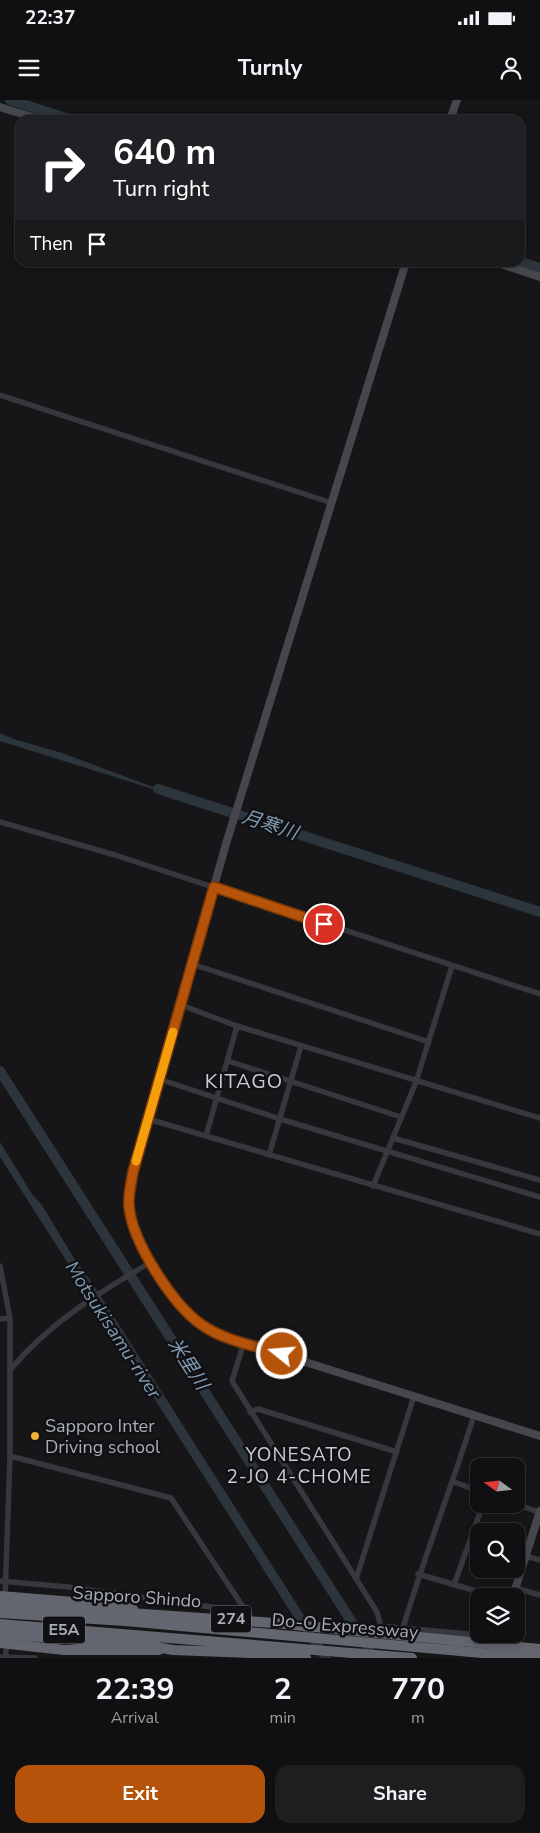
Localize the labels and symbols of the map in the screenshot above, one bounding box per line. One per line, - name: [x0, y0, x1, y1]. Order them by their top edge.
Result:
- water label: 月寒川: [239, 804, 303, 847]
- pin: [303, 903, 345, 945]
- district label: KITAGO: [205, 1068, 283, 1095]
- water label: Motsukisamu-river: [59, 1256, 168, 1405]
- position arrow: [255, 1327, 307, 1379]
- water label: 米里川: [162, 1333, 216, 1397]
- place label: Sapporo Inter Driving school: [45, 1414, 161, 1459]
- marker: Sapporo Inter Driving school: [29, 1430, 41, 1442]
- district label: YONESATO 2-JO 4-CHOME: [226, 1442, 372, 1490]
- north arrow: [470, 1458, 525, 1512]
- street label: Sapporo Shindo: [72, 1581, 202, 1613]
- road number: 274: [211, 1606, 251, 1632]
- street label: Do-O Expressway: [271, 1608, 420, 1644]
- road number: E5A: [43, 1616, 85, 1644]

